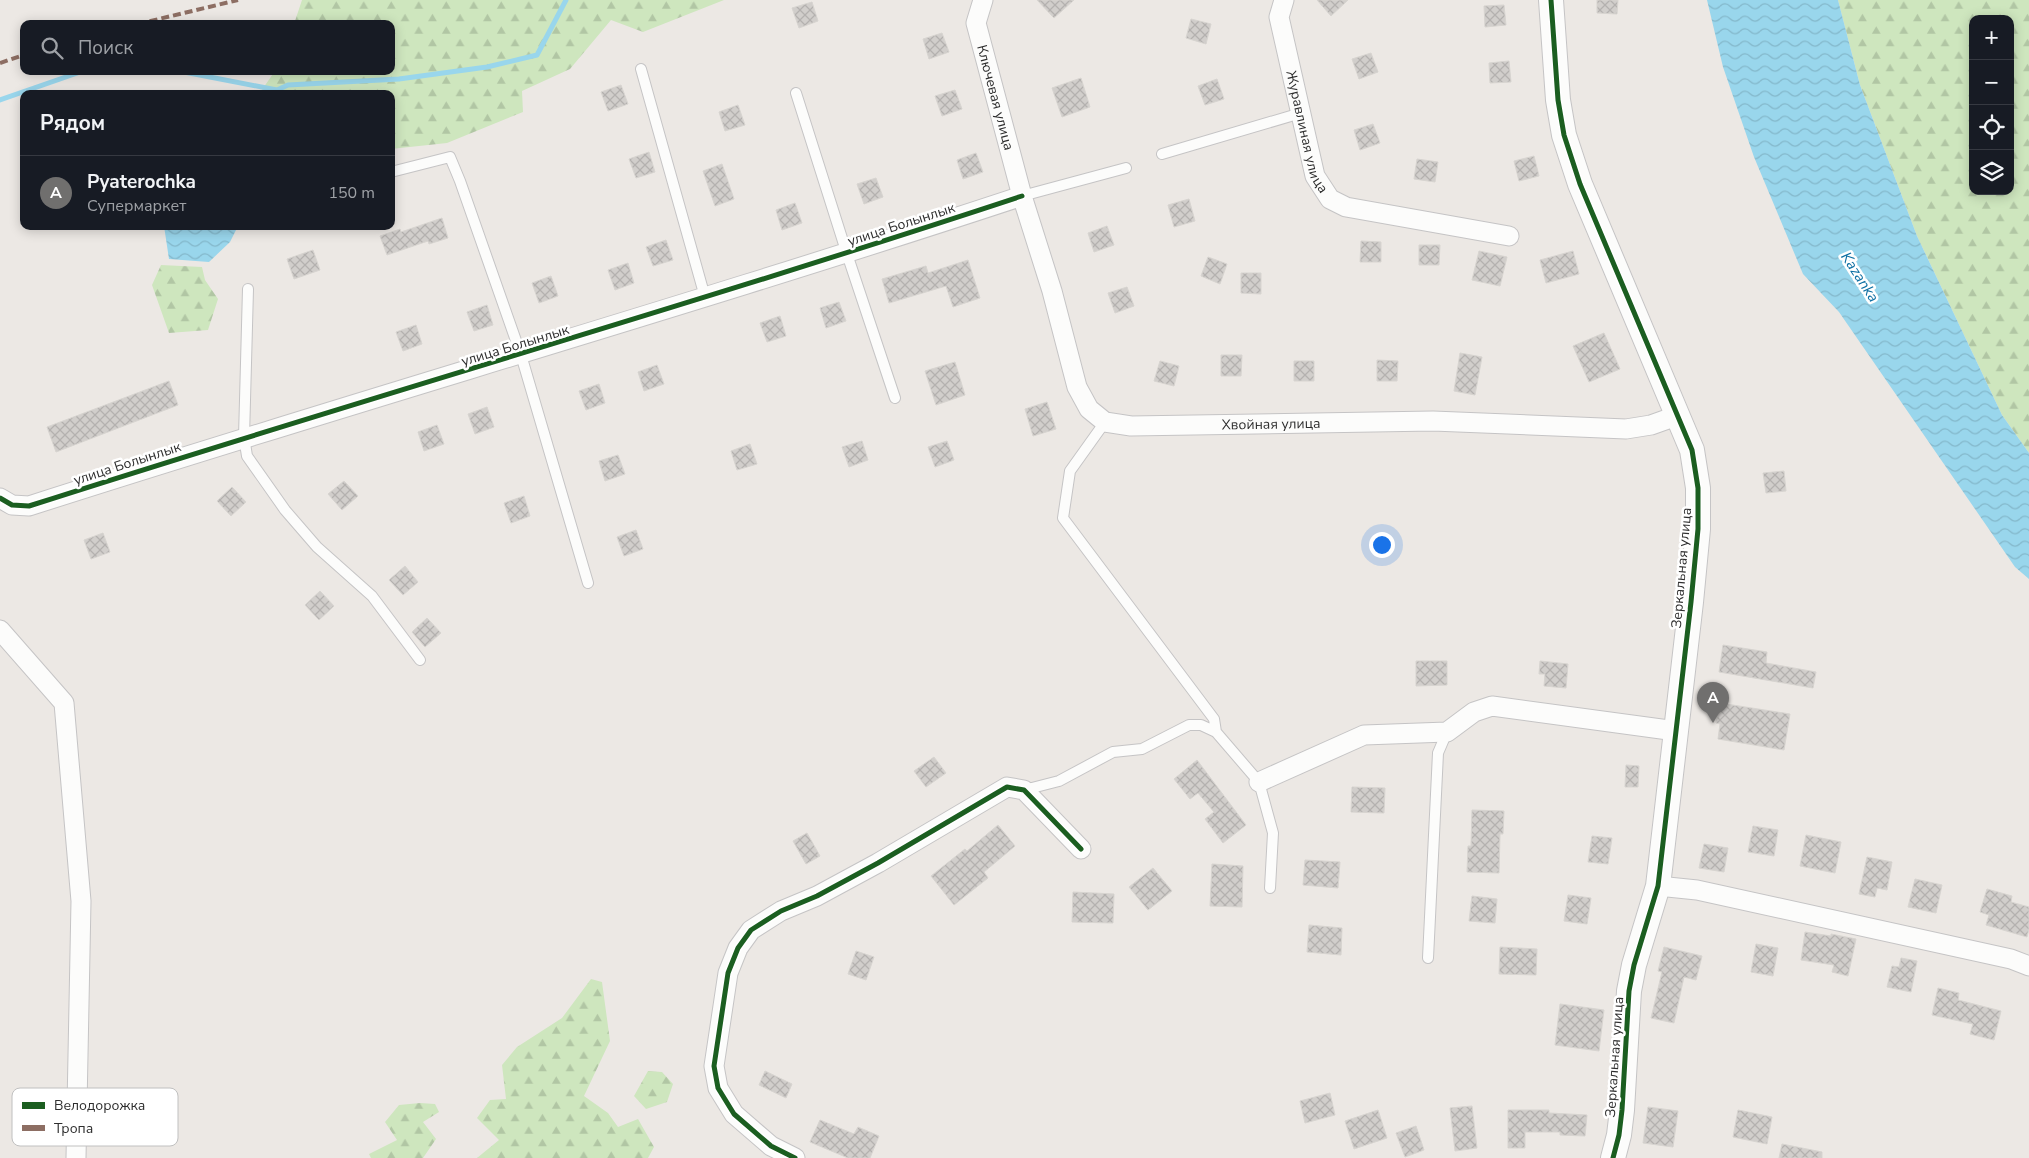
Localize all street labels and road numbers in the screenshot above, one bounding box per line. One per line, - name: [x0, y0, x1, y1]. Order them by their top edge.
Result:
- street label: Ключевая улица: [972, 43, 1018, 152]
- street label: Журавлиная улица: [1281, 69, 1333, 197]
- street label: улица Болынлык: [845, 198, 958, 251]
- street label: улица Болынлык: [459, 320, 572, 371]
- street label: Хвойная улица: [1222, 414, 1321, 434]
- street label: улица Болынлык: [71, 437, 184, 490]
- street label: Зеркальная улица: [1667, 507, 1696, 629]
- street label: Зеркальная улица: [1601, 996, 1628, 1118]

